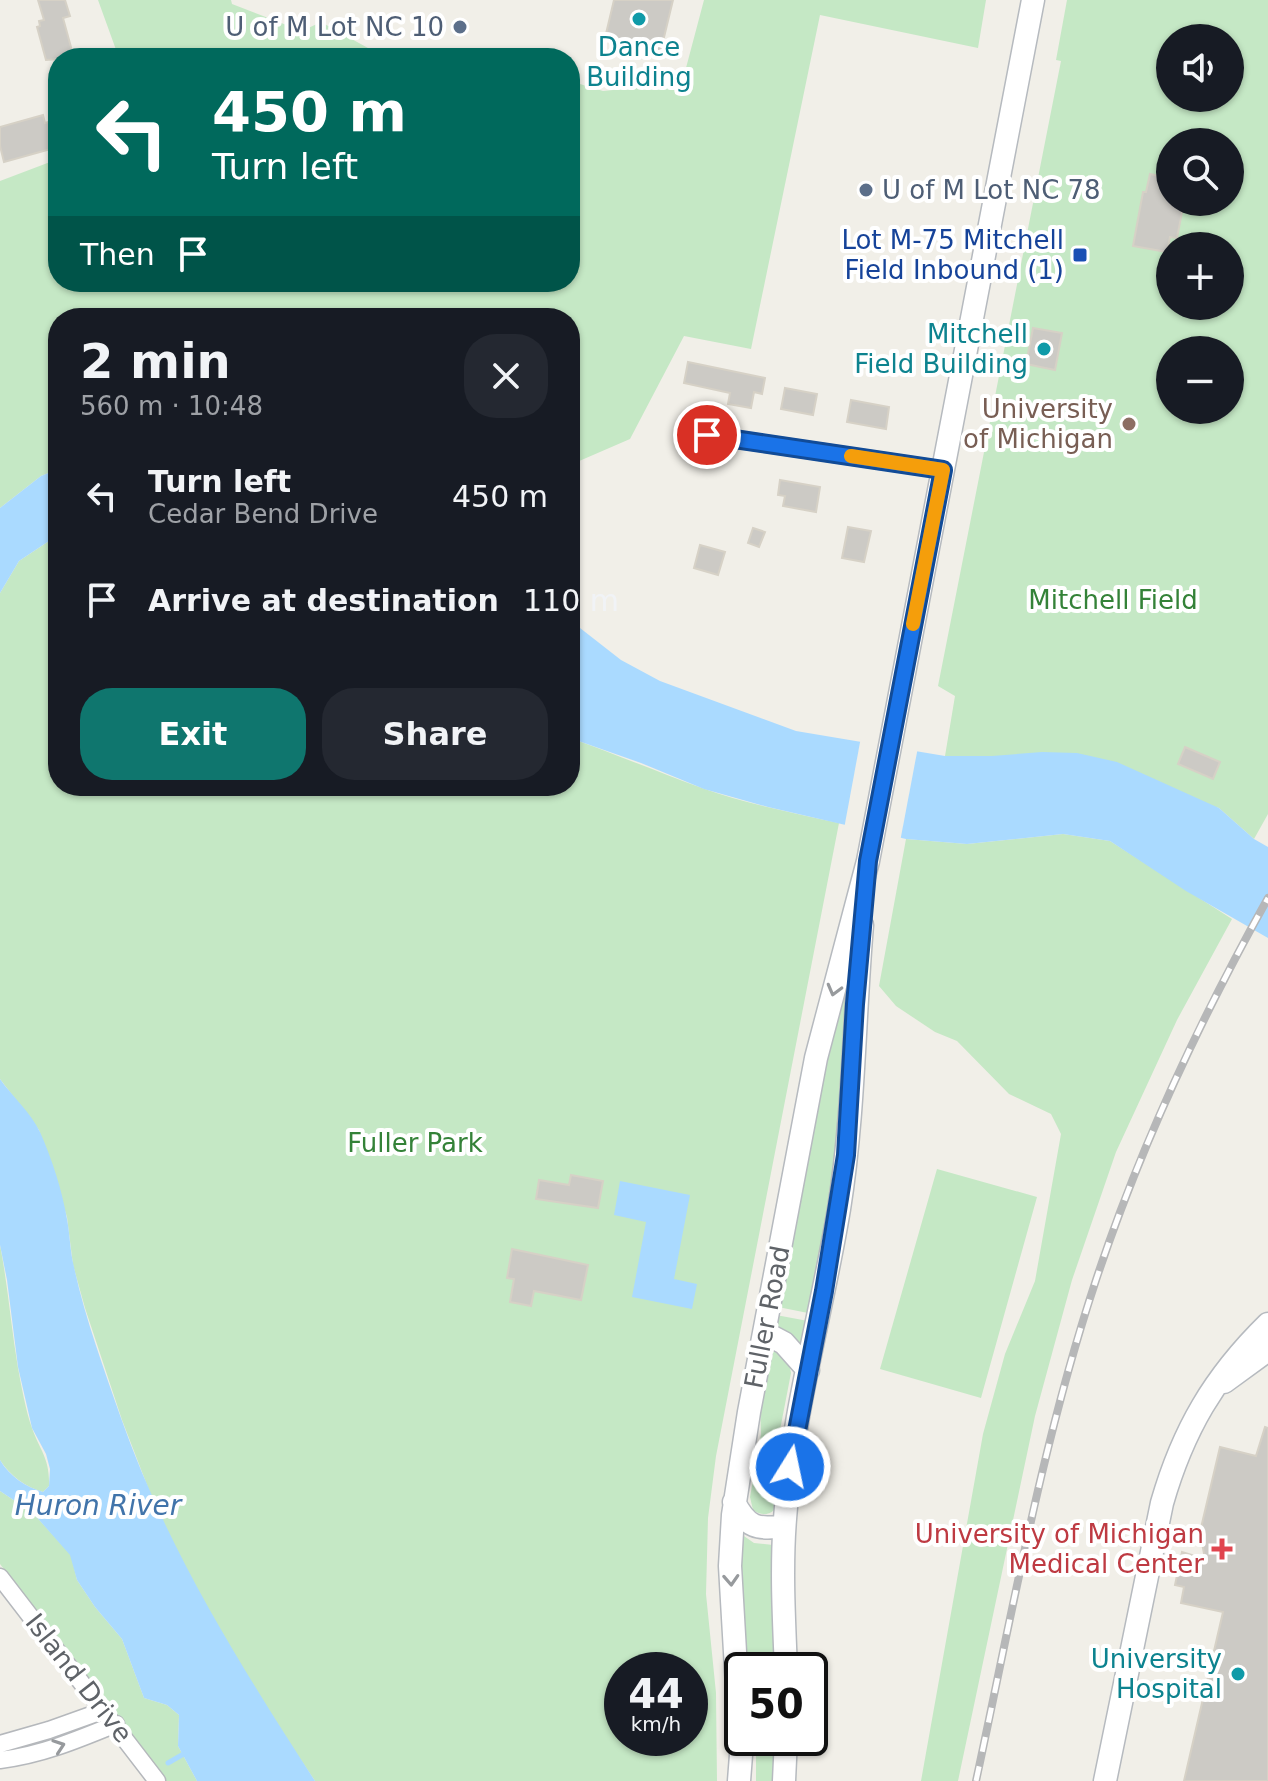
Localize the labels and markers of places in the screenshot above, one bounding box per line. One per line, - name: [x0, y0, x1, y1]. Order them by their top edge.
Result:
- marker: Dance Building: [630, 10, 648, 28]
- place label: U of M Lot NC 10: [225, 12, 444, 42]
- marker: U of M Lot NC 10: [451, 18, 469, 36]
- place label: Dance Building: [586, 32, 692, 92]
- place label: U of M Lot NC 78: [882, 175, 1101, 205]
- marker: U of M Lot NC 78: [857, 181, 875, 199]
- place label: Lot M-75 Mitchell Field Inbound (1): [841, 225, 1064, 285]
- marker: Lot M-75 Mitchell Field Inbound (1): [1071, 246, 1089, 264]
- place label: Mitchell Field Building: [854, 319, 1028, 379]
- marker: Mitchell Field Building: [1035, 340, 1053, 358]
- place label: University of Michigan: [963, 394, 1113, 454]
- pin: [673, 401, 741, 469]
- marker: University of Michigan: [1120, 415, 1138, 433]
- place label: University of Michigan Medical Center: [915, 1519, 1204, 1579]
- marker: University of Michigan Medical Center: [1211, 1538, 1233, 1560]
- place label: University Hospital: [1091, 1644, 1222, 1704]
- marker: University Hospital: [1229, 1665, 1247, 1683]

